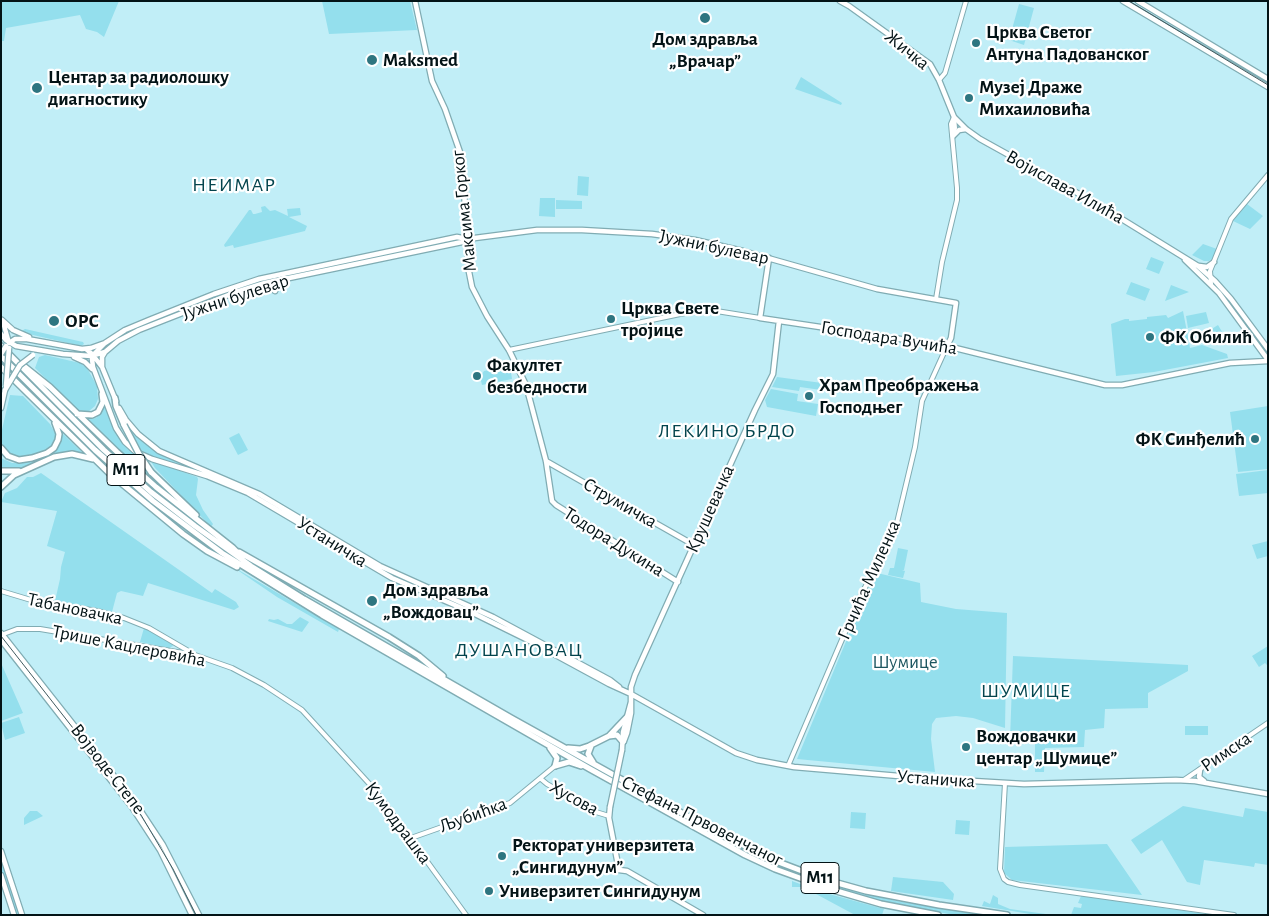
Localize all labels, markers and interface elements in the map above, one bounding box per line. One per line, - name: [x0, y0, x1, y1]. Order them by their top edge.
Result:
- marker: Дом здравља „Врачар”: [698, 11, 712, 25]
- place label: Црква Светог Антуна Падованског: [986, 21, 1149, 65]
- street label: Жичка: [880, 25, 934, 75]
- place label: Дом здравља „Врачар”: [652, 28, 758, 72]
- marker: Црква Светог Антуна Падованског: [970, 37, 982, 49]
- place label: Maksmed: [383, 49, 458, 71]
- marker: Maksmed: [365, 53, 379, 67]
- place label: Центар за радиолошку диагностику: [48, 66, 229, 110]
- place label: Музеј Драже Михаиловића: [979, 76, 1090, 120]
- marker: Центар за радиолошку диагностику: [30, 81, 44, 95]
- marker: Музеј Драже Михаиловића: [963, 92, 975, 104]
- street label: Војислава Илића: [1002, 145, 1128, 229]
- street label: Максима Горког: [446, 149, 482, 273]
- district label: НЕИМАР: [191, 173, 277, 197]
- street label: Јужни булевар: [657, 224, 771, 270]
- street label: Јужни булевар: [178, 269, 292, 325]
- place label: Црква Свете тројице: [621, 297, 719, 341]
- place label: ОРС: [65, 310, 99, 332]
- marker: Црква Свете тројице: [605, 313, 617, 325]
- marker: ОРС: [47, 314, 61, 328]
- street label: Господара Вучића: [819, 316, 959, 360]
- place label: ФК Обилић: [1160, 326, 1252, 348]
- marker: ФК Обилић: [1144, 331, 1156, 343]
- place label: Факултет безбедности: [487, 354, 587, 398]
- marker: Факултет безбедности: [471, 370, 483, 382]
- place label: Храм Преображења Господњег: [819, 374, 979, 418]
- marker: Храм Преображења Господњег: [803, 390, 815, 402]
- district label: ЛЕКИНО БРДО: [657, 419, 797, 443]
- place label: ФК Синђелић: [1136, 428, 1245, 450]
- marker: ФК Синђелић: [1249, 433, 1261, 445]
- road number: M11: [107, 454, 145, 486]
- street label: Крушевачка: [681, 462, 739, 556]
- street label: Струмичка: [579, 473, 661, 533]
- street label: Тодора Дукина: [559, 502, 669, 582]
- street label: Устаничка: [293, 512, 371, 572]
- street label: Грчића Миленка: [832, 517, 906, 643]
- place label: Дом здравља „Вождовац”: [383, 579, 488, 623]
- street label: Табановачка: [25, 588, 125, 630]
- marker: Дом здравља „Вождовац”: [365, 594, 379, 608]
- street label: Трише Кацлеровића: [51, 620, 207, 672]
- district label: ДУШАНОВАЦ: [454, 638, 584, 662]
- park label: Шумице: [872, 651, 938, 673]
- district label: ШУМИЦЕ: [980, 679, 1072, 703]
- street label: Војводе Степе: [66, 719, 150, 819]
- place label: Вождовачки центар „Шумице”: [976, 725, 1117, 769]
- street label: Римска: [1196, 727, 1256, 777]
- marker: Вождовачки центар „Шумице”: [960, 741, 972, 753]
- street label: Устаничка: [896, 765, 976, 793]
- street label: Стефана Првовенчаног: [617, 770, 787, 872]
- street label: Хусова: [545, 775, 603, 821]
- street label: Кумодрашка: [360, 777, 436, 869]
- street label: Љубићка: [436, 792, 510, 838]
- place label: Ректорат универзитета „Сингидунум”: [512, 834, 694, 878]
- marker: Ректорат универзитета „Сингидунум”: [496, 850, 508, 862]
- road number: M11: [801, 862, 839, 894]
- place label: Универзитет Сингидунум: [499, 880, 701, 902]
- marker: Универзитет Сингидунум: [483, 885, 495, 897]

